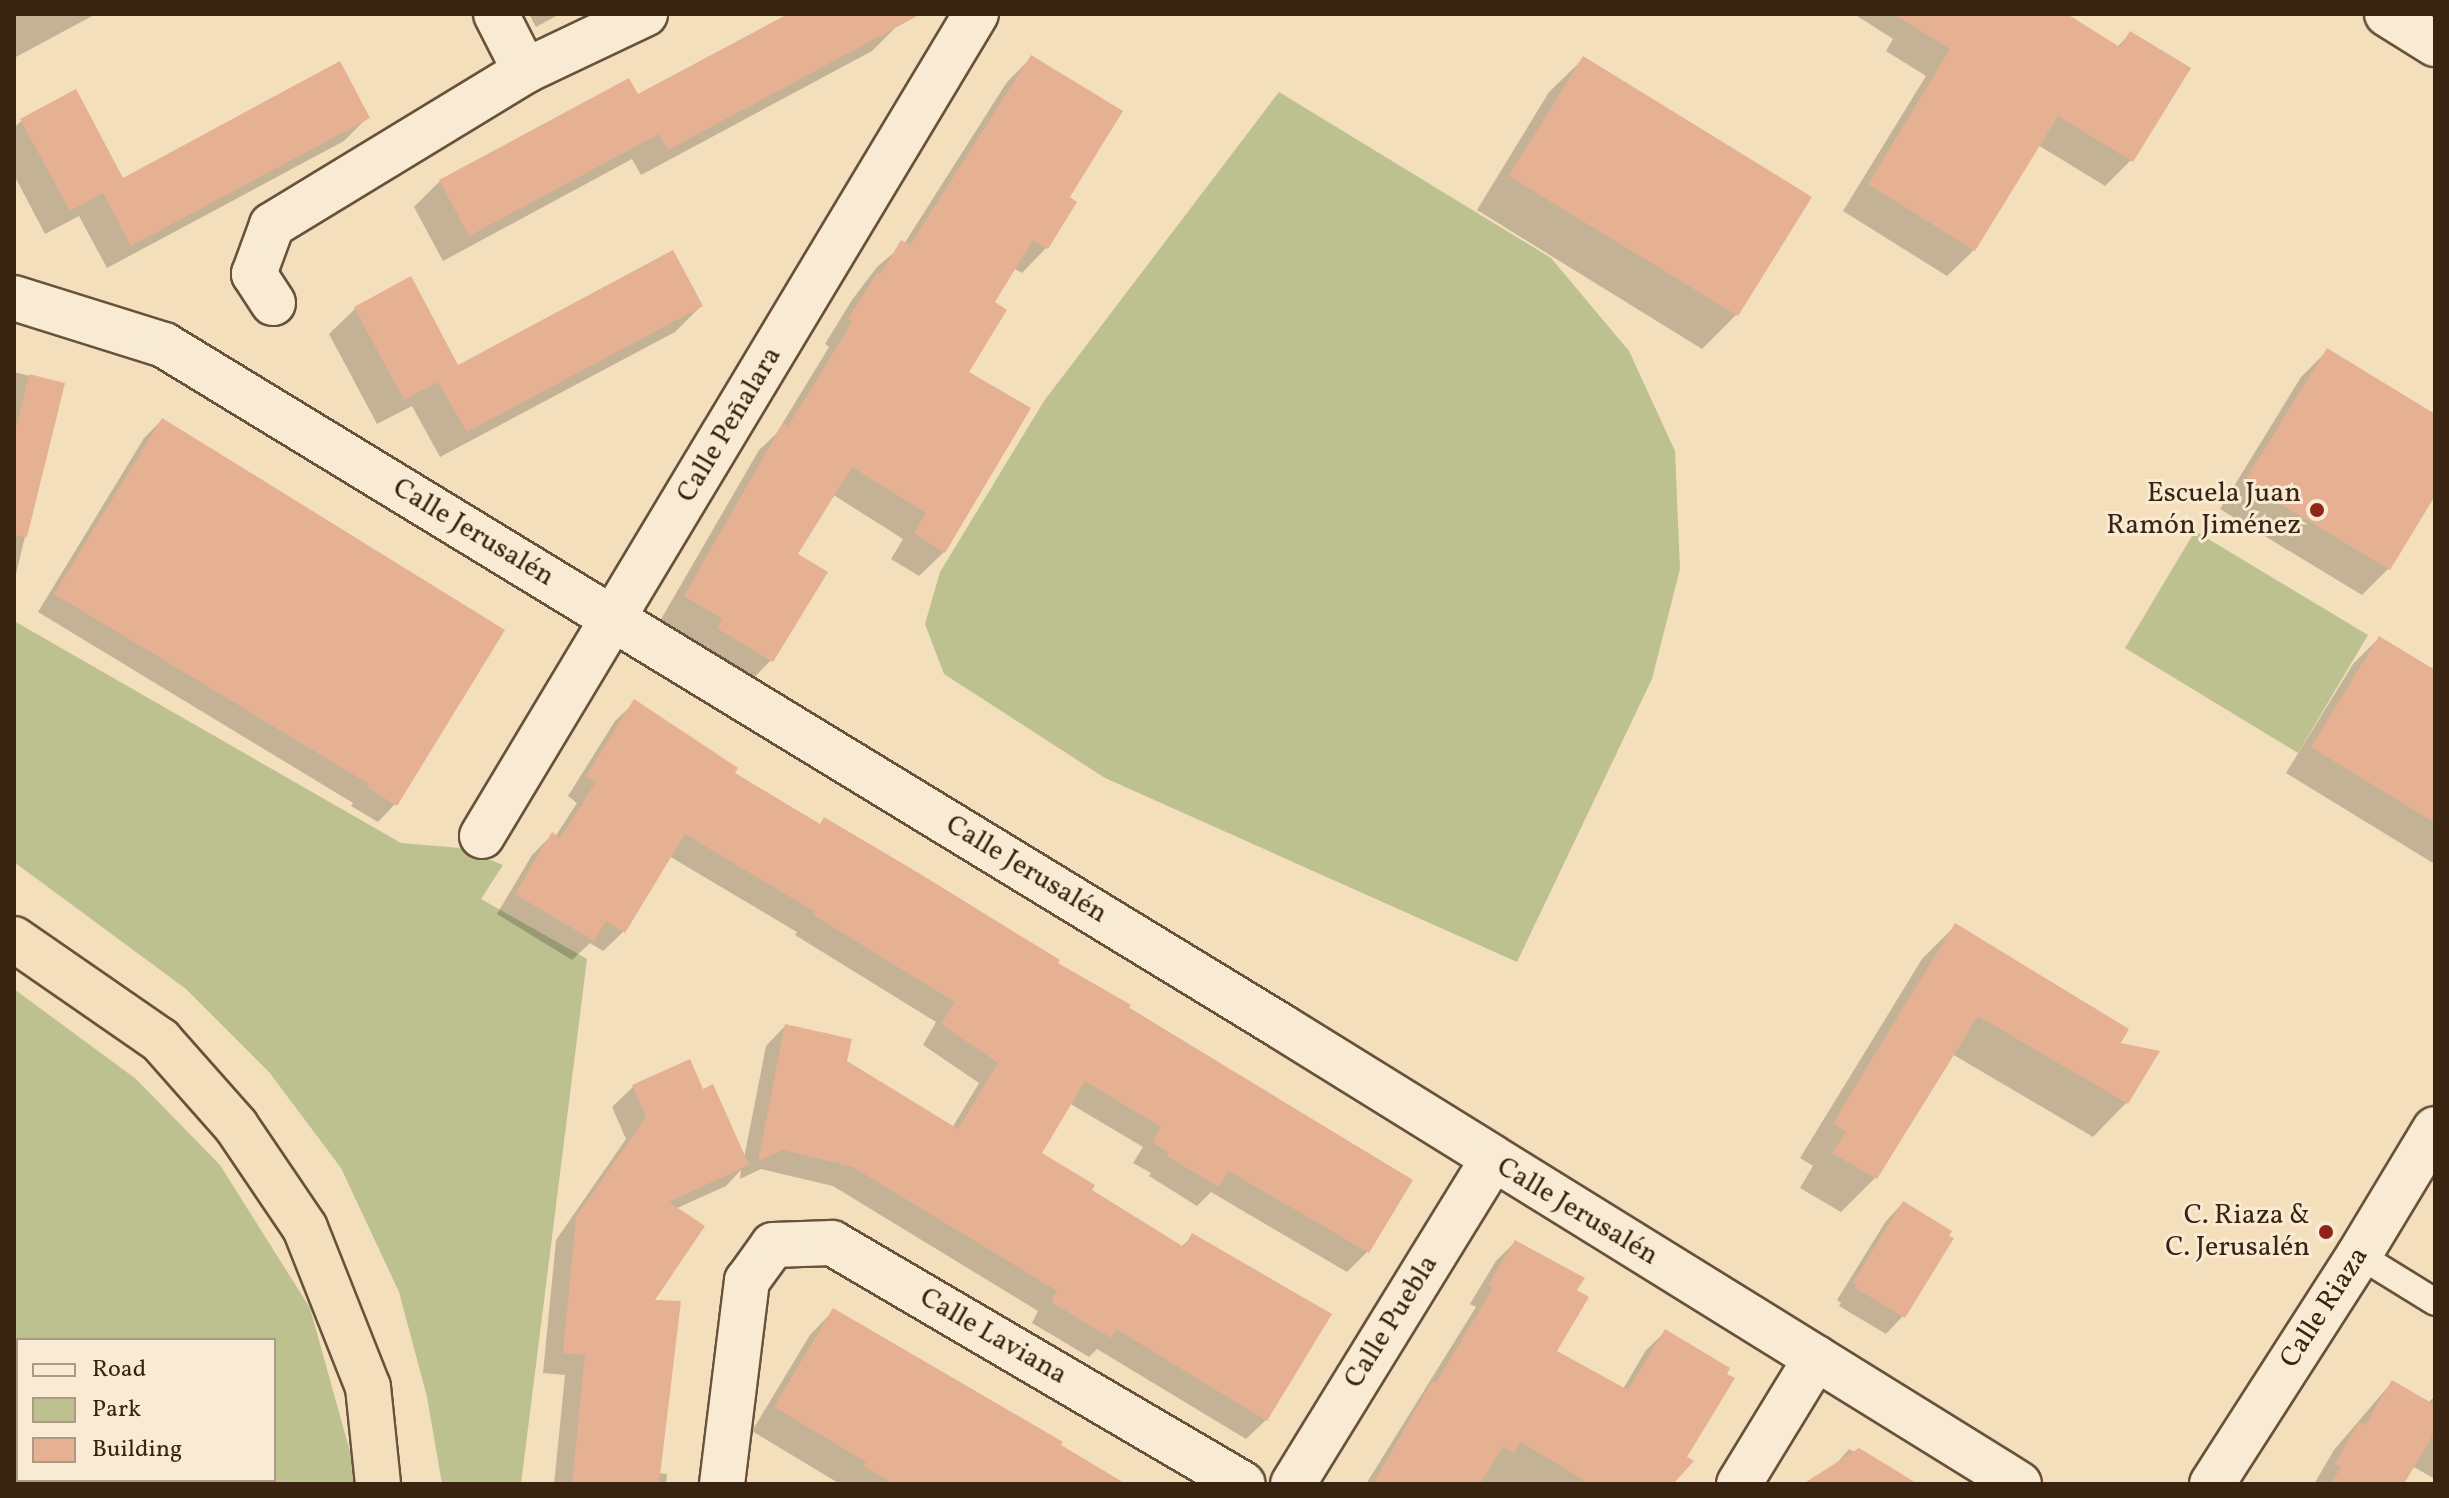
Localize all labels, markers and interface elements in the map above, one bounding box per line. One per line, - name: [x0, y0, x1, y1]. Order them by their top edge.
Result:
- street label: Calle Peñalara: [670, 341, 790, 509]
- street label: Calle Jerusalén: [386, 472, 560, 594]
- place label: Escuela Juan Ramón Jiménez: [2106, 477, 2301, 543]
- marker: Escuela Juan Ramón Jiménez: [2308, 501, 2326, 519]
- street label: Calle Jerusalén: [939, 809, 1113, 931]
- street label: Calle Jerusalén: [1490, 1151, 1664, 1273]
- place label: C. Riaza & C. Jerusalén: [2165, 1199, 2310, 1265]
- marker: C. Riaza & C. Jerusalén: [2317, 1223, 2335, 1241]
- street label: Calle Riaza: [2274, 1241, 2376, 1375]
- street label: Calle Puebla: [1338, 1249, 1446, 1395]
- street label: Calle Laviana: [913, 1281, 1073, 1393]
- legend: [16, 1338, 276, 1482]
- text: Road: [92, 1353, 146, 1387]
- text: Park: [92, 1393, 141, 1427]
- text: Building: [92, 1433, 182, 1467]

